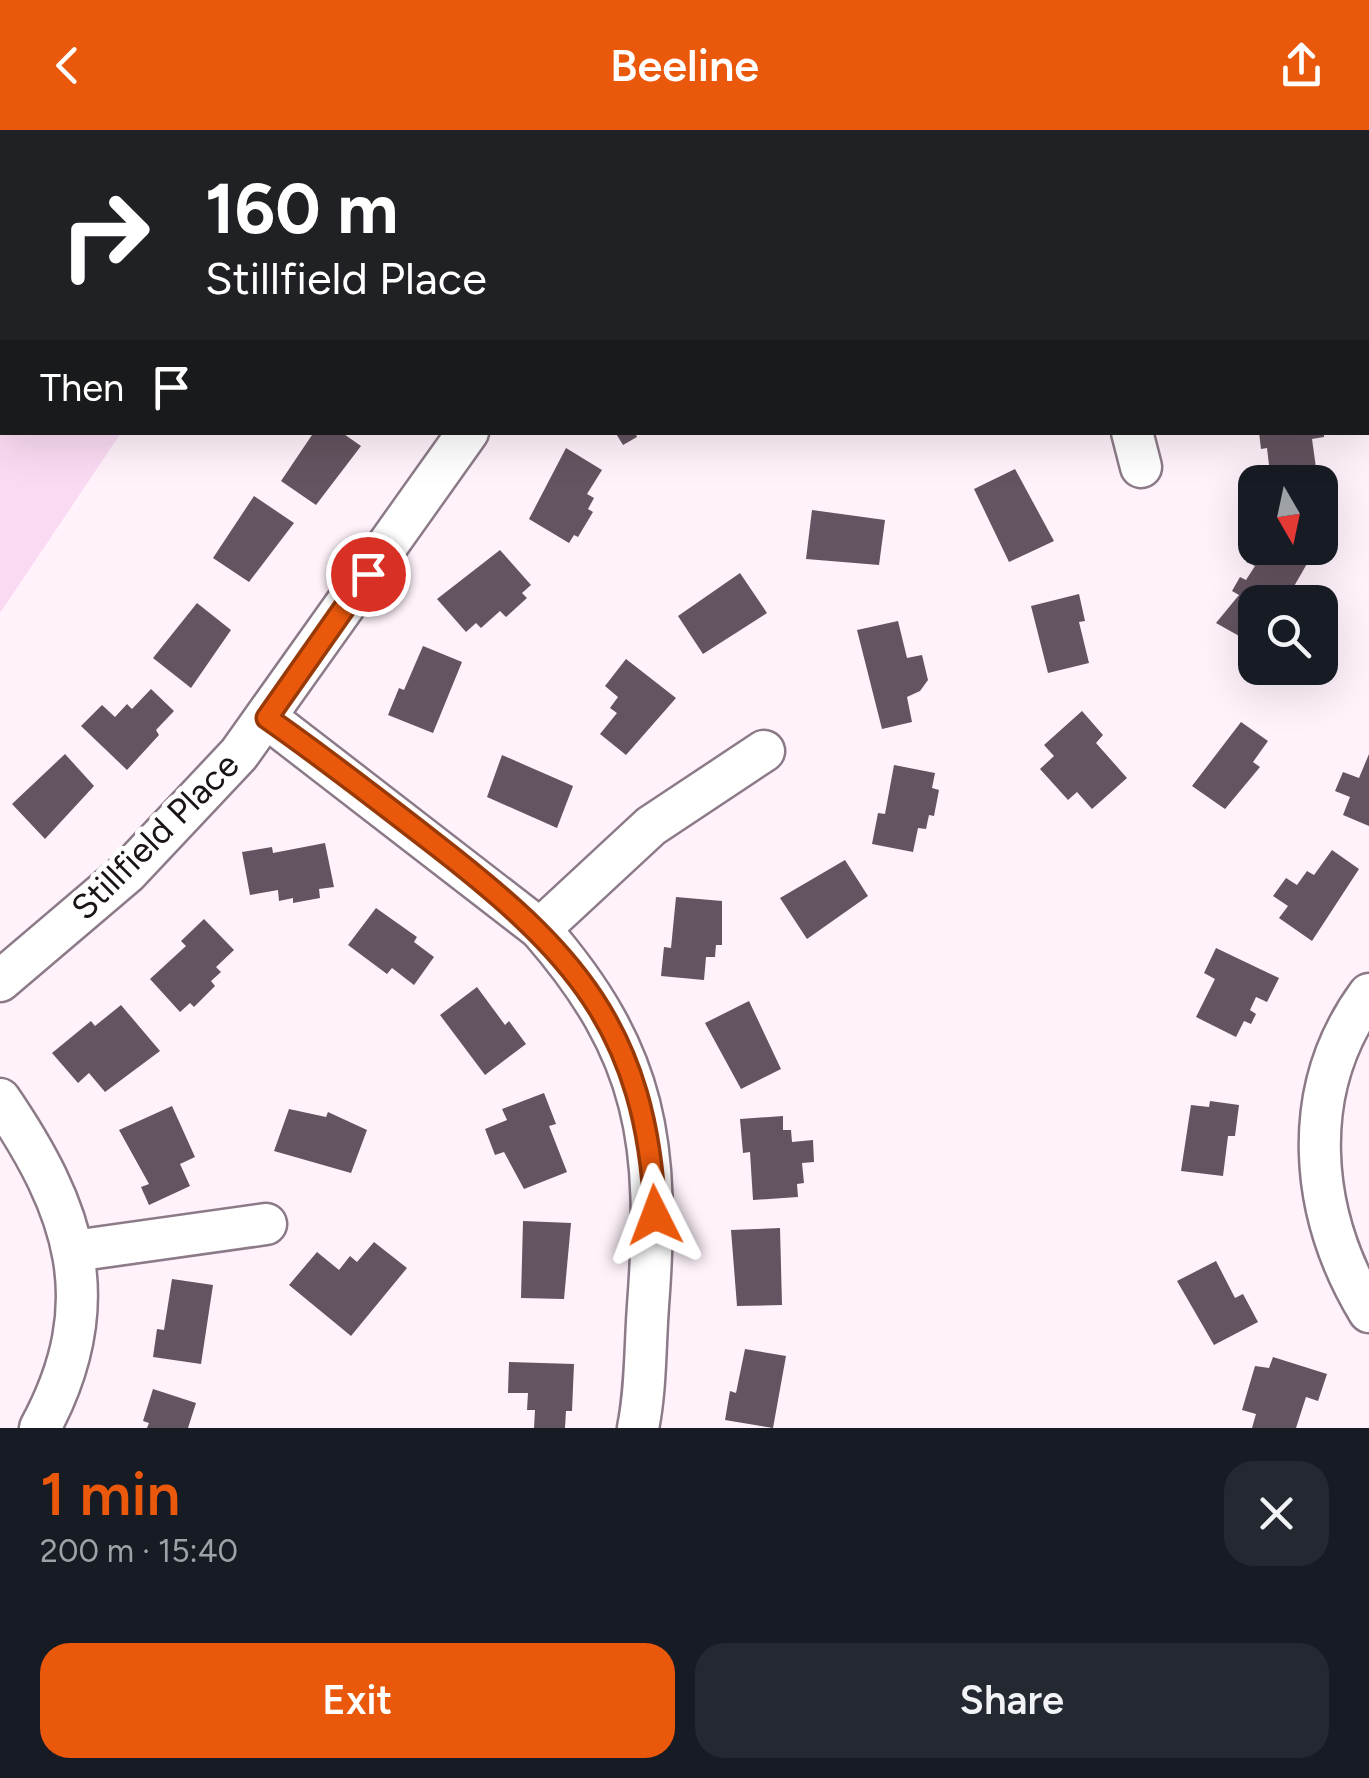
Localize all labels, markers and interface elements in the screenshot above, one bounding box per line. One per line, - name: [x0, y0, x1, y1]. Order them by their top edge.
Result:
- icon: back: [40, 38, 95, 93]
- text: Beeline: [610, 38, 759, 92]
- icon: share: [1274, 38, 1329, 93]
- text: 160 m: [205, 166, 398, 251]
- icon: right: [40, 170, 170, 300]
- text: Stillfield Place: [205, 251, 487, 305]
- icon: arrive: [144, 360, 199, 415]
- text: Then: [40, 365, 124, 411]
- north arrow: [1238, 465, 1338, 565]
- map controls: [1238, 465, 1338, 685]
- pin: [326, 532, 411, 617]
- icon: arrive: [341, 547, 396, 602]
- button: search: [1238, 585, 1338, 685]
- street label: Stillfield Place: [63, 744, 247, 928]
- position arrow: [603, 1163, 707, 1267]
- text: 1 min: [40, 1458, 180, 1530]
- button: close: [1224, 1461, 1329, 1566]
- text: 200 m · 15:40: [40, 1532, 238, 1570]
- button: Exit: [40, 1643, 675, 1758]
- button: Share: [695, 1643, 1329, 1758]

